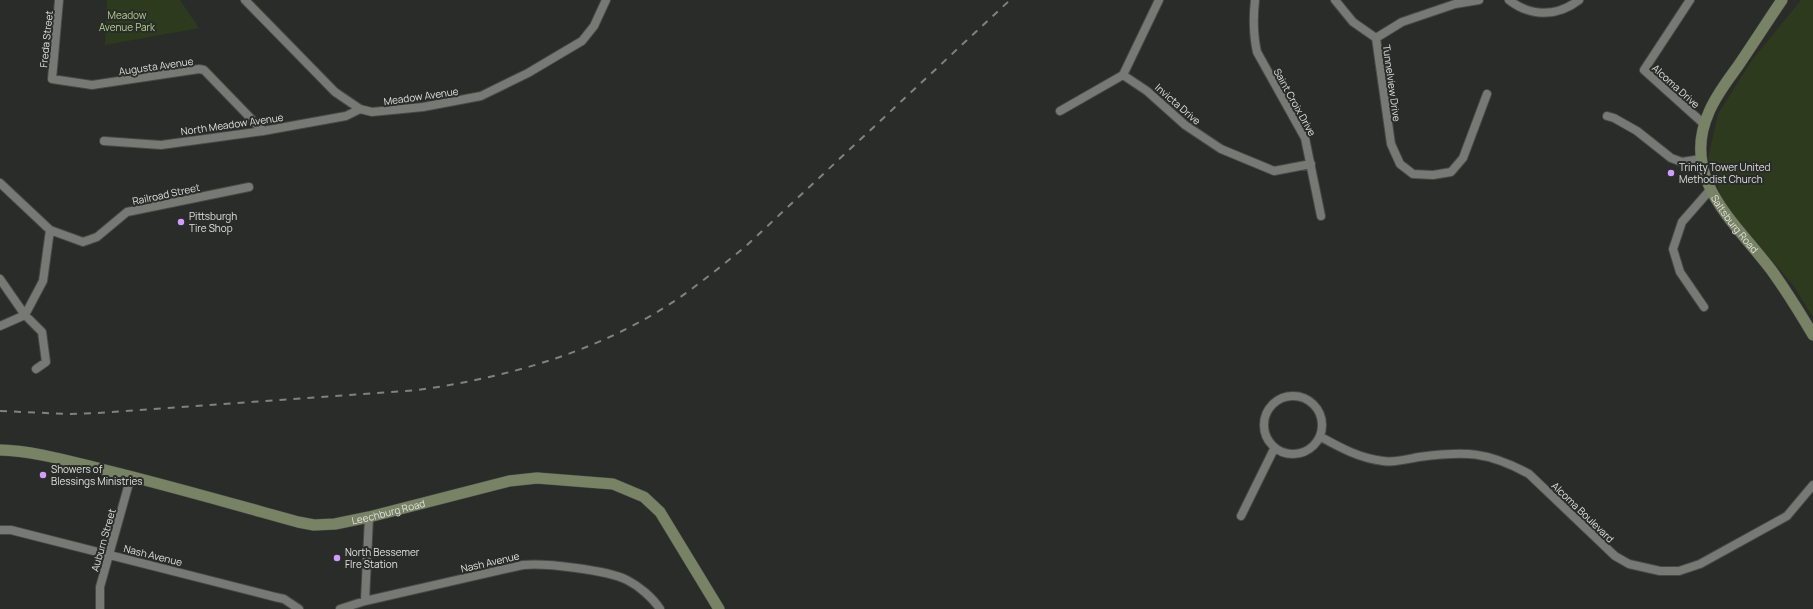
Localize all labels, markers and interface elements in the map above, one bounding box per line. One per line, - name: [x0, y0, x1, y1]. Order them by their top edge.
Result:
- park label: Meadow Avenue Park: [99, 8, 156, 34]
- street label: Freda Street: [36, 10, 56, 68]
- street label: Tunnelview Drive: [1380, 44, 1404, 123]
- street label: Augusta Avenue: [118, 54, 194, 78]
- street label: Alcoma Drive: [1649, 61, 1703, 111]
- street label: Saint Croix Drive: [1271, 66, 1320, 139]
- street label: Invicta Drive: [1152, 80, 1204, 128]
- street label: Meadow Avenue: [383, 84, 459, 108]
- street label: North Meadow Avenue: [180, 110, 284, 138]
- place label: Trinity Tower United Methodist Church: [1679, 160, 1771, 186]
- marker: Trinity Tower United Methodist Church: [1666, 168, 1676, 178]
- street label: Railroad Street: [131, 180, 201, 208]
- street label: Saltsburg Road: [1708, 192, 1762, 256]
- place label: Pittsburgh Tire Shop: [189, 209, 237, 235]
- marker: Pittsburgh Tire Shop: [176, 217, 186, 227]
- place label: Showers of Blessings Ministries: [51, 462, 143, 488]
- marker: Showers of Blessings Ministries: [38, 470, 48, 480]
- street label: Alcoma Boulevard: [1549, 479, 1617, 545]
- street label: Leechburg Road: [350, 496, 427, 527]
- street label: Auburn Street: [87, 507, 119, 573]
- street label: Nash Avenue: [122, 541, 184, 569]
- place label: North Bessemer FIre Station: [345, 545, 420, 571]
- street label: Nash Avenue: [459, 548, 521, 576]
- marker: North Bessemer FIre Station: [332, 553, 342, 563]

